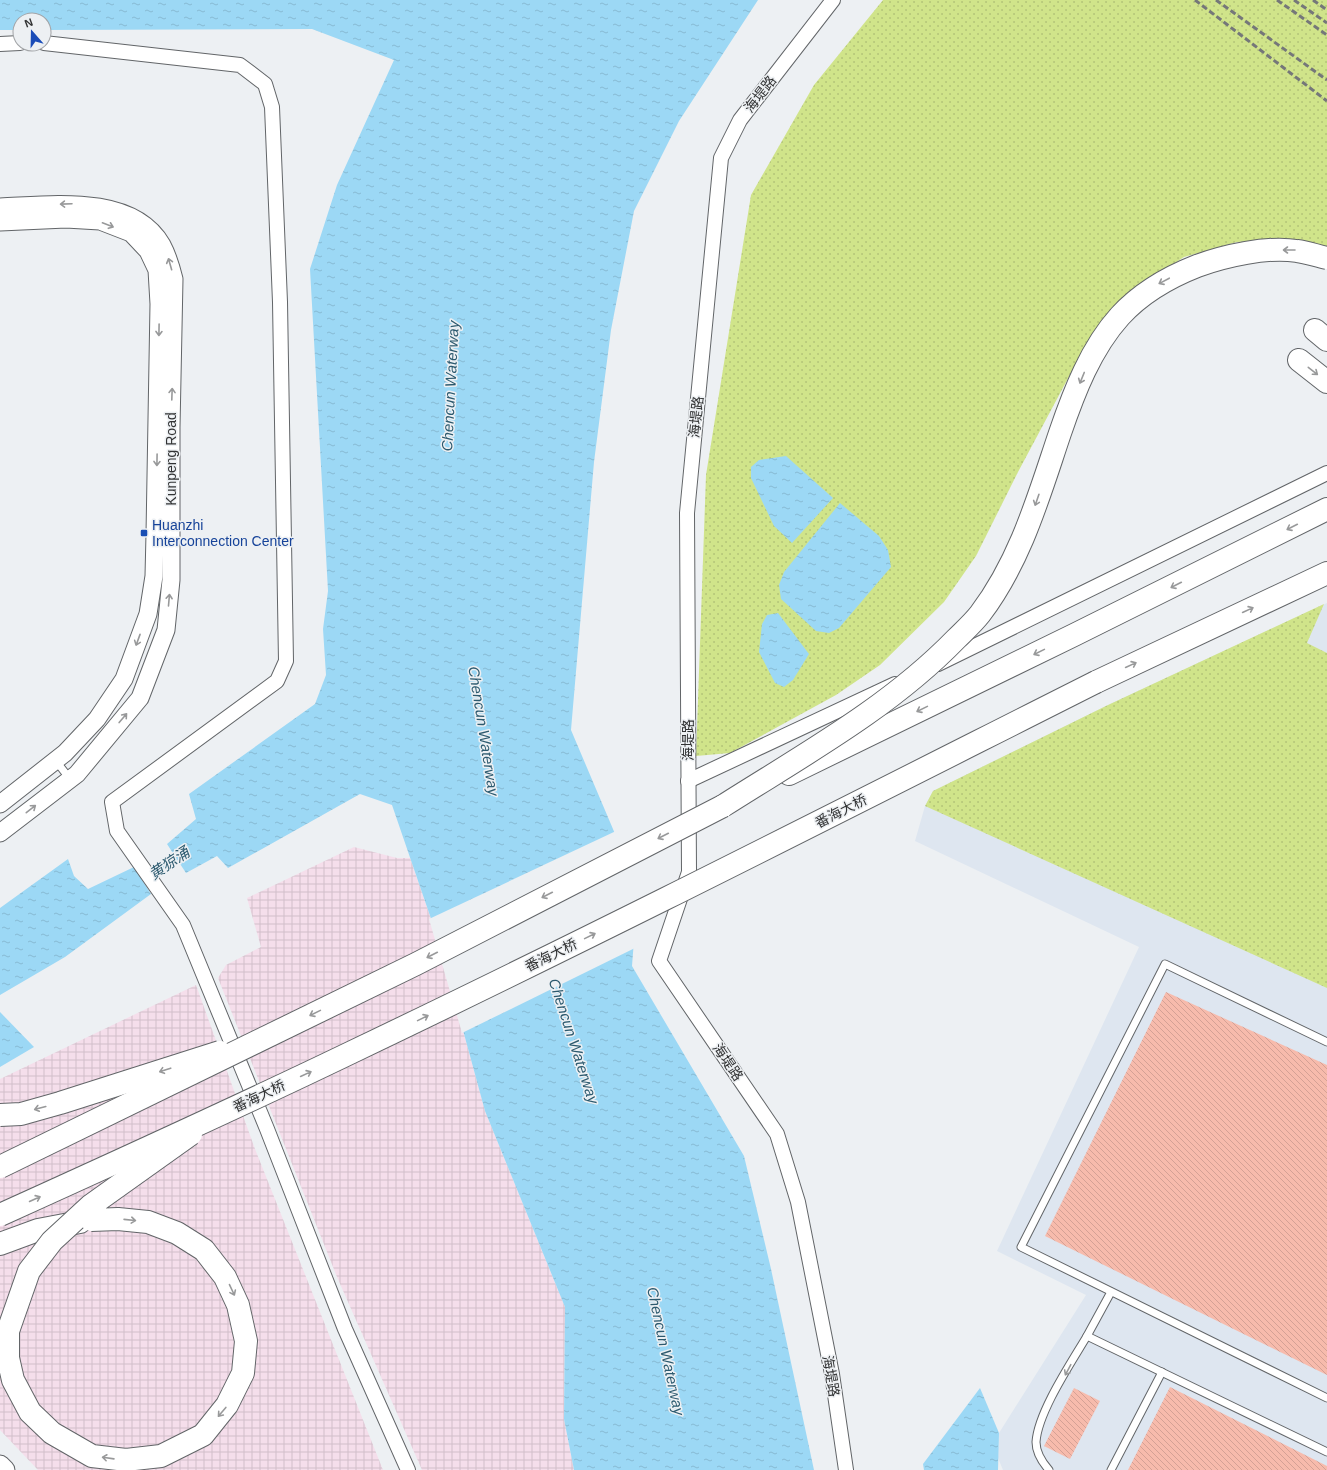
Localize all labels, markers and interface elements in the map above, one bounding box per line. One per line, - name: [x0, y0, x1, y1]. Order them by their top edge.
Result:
- north arrow: [12, 12, 52, 52]
- text: N: [23, 16, 34, 30]
- street label: 海堤路: [741, 73, 779, 115]
- one-way arrow: [60, 201, 73, 208]
- one-way arrow: [102, 221, 114, 229]
- one-way arrow: [1283, 247, 1296, 254]
- one-way arrow: [166, 258, 173, 271]
- one-way arrow: [1159, 278, 1171, 286]
- water label: Chencun Waterway: [438, 319, 462, 452]
- one-way arrow: [155, 323, 163, 336]
- one-way arrow: [1308, 367, 1319, 376]
- one-way arrow: [1077, 372, 1085, 384]
- one-way arrow: [168, 388, 175, 401]
- street label: 海堤路: [686, 395, 706, 439]
- street label: Kunpeng Road: [163, 412, 179, 506]
- one-way arrow: [153, 453, 161, 466]
- one-way arrow: [1033, 493, 1040, 506]
- place label: Huanzhi Interconnection Center: [152, 517, 294, 549]
- one-way arrow: [1286, 524, 1298, 531]
- marker: Huanzhi Interconnection Center: [139, 528, 149, 538]
- one-way arrow: [1170, 582, 1182, 589]
- one-way arrow: [166, 594, 173, 607]
- one-way arrow: [1242, 606, 1254, 613]
- one-way arrow: [134, 634, 142, 646]
- one-way arrow: [1034, 649, 1046, 657]
- one-way arrow: [1125, 661, 1137, 668]
- water label: Chencun Waterway: [465, 665, 503, 798]
- one-way arrow: [917, 706, 929, 713]
- one-way arrow: [118, 713, 127, 724]
- street label: 海堤路: [680, 719, 696, 761]
- street label: 番海大桥: [812, 791, 870, 831]
- one-way arrow: [25, 805, 36, 813]
- one-way arrow: [657, 833, 669, 840]
- water label: 黄猄涌: [146, 842, 194, 883]
- one-way arrow: [541, 892, 553, 900]
- one-way arrow: [584, 932, 596, 939]
- street label: 番海大桥: [522, 936, 580, 974]
- one-way arrow: [426, 952, 438, 960]
- water label: Chencun Waterway: [546, 976, 603, 1107]
- one-way arrow: [310, 1010, 322, 1017]
- one-way arrow: [417, 1014, 429, 1021]
- street label: 海堤路: [710, 1040, 746, 1084]
- one-way arrow: [158, 1067, 171, 1074]
- one-way arrow: [300, 1070, 312, 1077]
- street label: 番海大桥: [230, 1077, 288, 1115]
- one-way arrow: [34, 1105, 47, 1112]
- one-way arrow: [29, 1195, 41, 1202]
- one-way arrow: [123, 1216, 136, 1224]
- one-way arrow: [228, 1284, 236, 1296]
- water label: Chencun Waterway: [644, 1285, 688, 1418]
- street label: 海堤路: [819, 1354, 843, 1398]
- one-way arrow: [1063, 1364, 1071, 1376]
- one-way arrow: [217, 1407, 226, 1418]
- one-way arrow: [102, 1454, 115, 1462]

